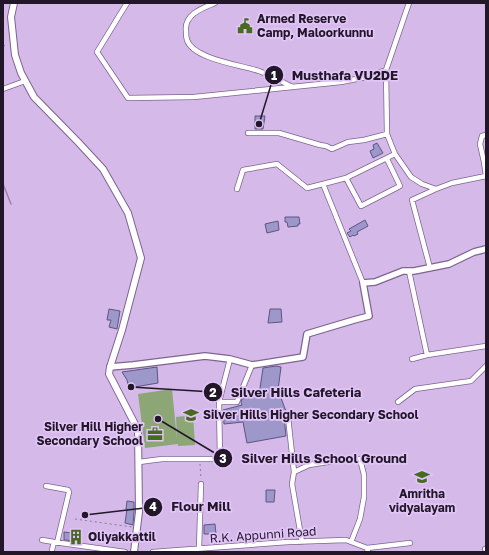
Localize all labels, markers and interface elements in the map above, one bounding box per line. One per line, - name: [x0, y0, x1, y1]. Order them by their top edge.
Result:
- place label: Armed Reserve Camp, Maloorkunnu: [257, 11, 373, 40]
- public building icon: Armed Reserve Camp, Maloorkunnu: [236, 17, 254, 35]
- callout: Musthafa VU2DE: [264, 63, 406, 88]
- text: Musthafa VU2DE: [292, 67, 398, 83]
- text: 1: [271, 68, 277, 83]
- callout: Silver Hills Cafeteria: [203, 380, 370, 405]
- text: Silver Hills Cafeteria: [231, 384, 362, 400]
- text: 2: [209, 385, 217, 400]
- school or university icon: Silver Hills Higher Secondary School: [182, 406, 200, 424]
- place label: Silver Hills Higher Secondary School: [203, 407, 418, 422]
- place label: Silver Hill Higher Secondary School: [36, 419, 143, 448]
- office icon: Silver Hill Higher Secondary School: [146, 425, 164, 443]
- callout: Silver Hills School Ground: [213, 446, 415, 471]
- text: Silver Hills School Ground: [241, 450, 407, 466]
- text: 3: [219, 451, 227, 466]
- school or university icon: Amritha vidyalayam: [413, 468, 431, 486]
- place label: Amritha vidyalayam: [389, 486, 455, 515]
- callout: Flour Mill: [143, 494, 239, 519]
- text: Flour Mill: [171, 498, 231, 514]
- text: 4: [149, 499, 157, 514]
- street label: R.K. Appunni Road: [209, 523, 317, 546]
- building icon: Oliyakkattil: [67, 528, 85, 546]
- place label: Oliyakkattil: [88, 529, 156, 544]

